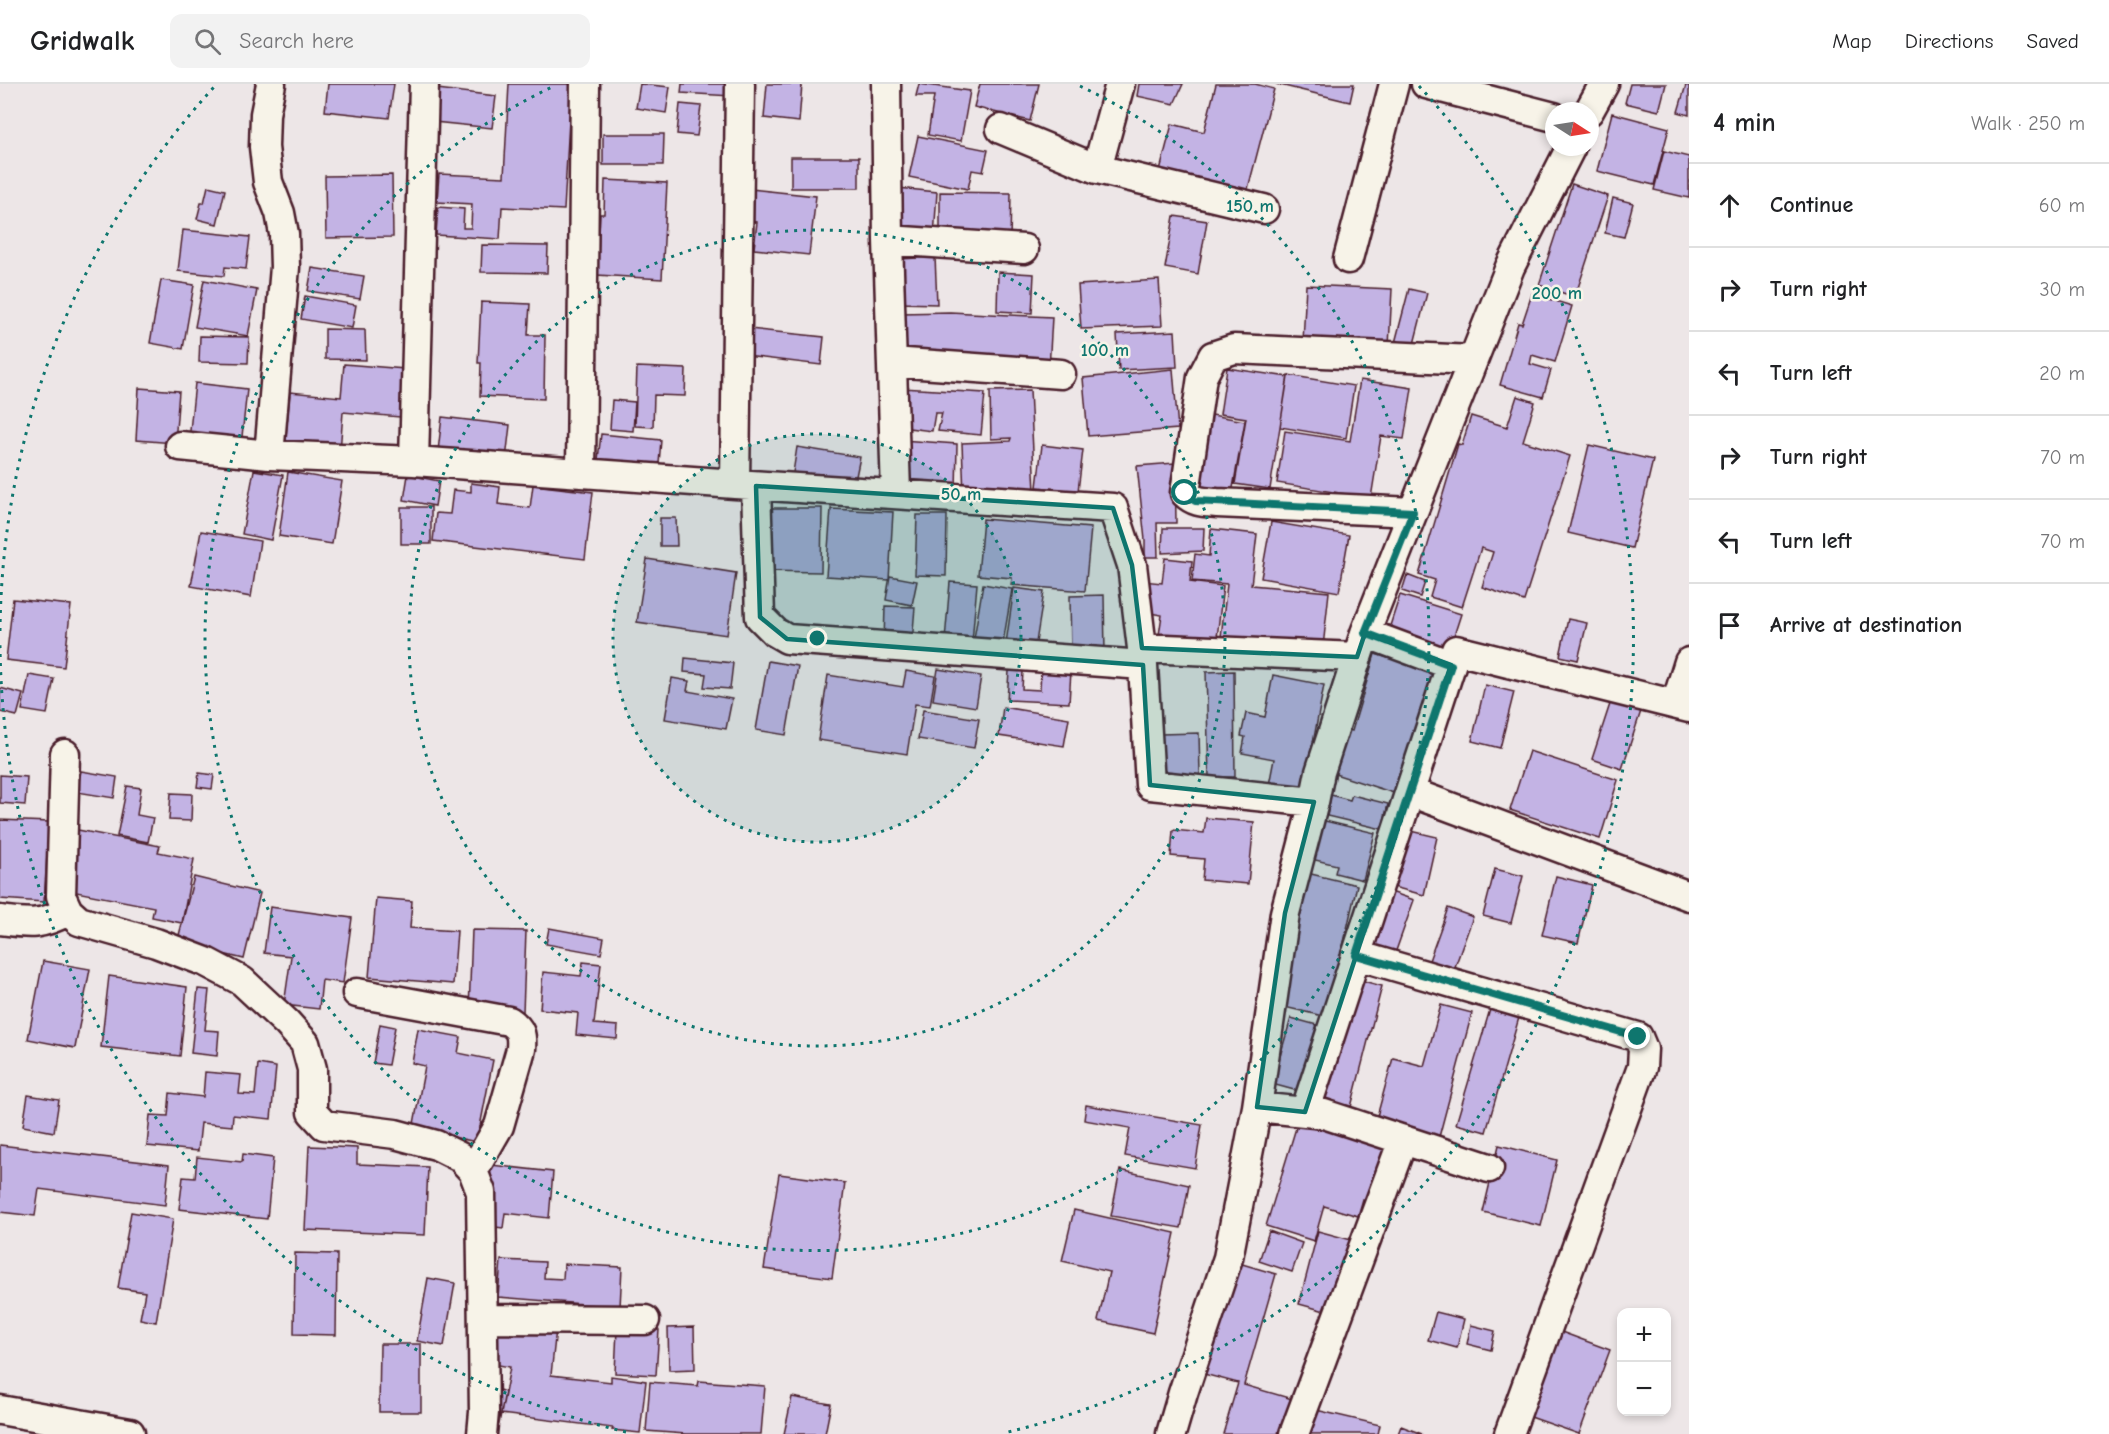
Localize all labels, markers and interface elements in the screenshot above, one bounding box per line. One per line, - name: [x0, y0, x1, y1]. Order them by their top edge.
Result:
- search box: [170, 14, 590, 68]
- text: Gridwalk: [30, 25, 134, 57]
- icon: search: [191, 25, 224, 58]
- text: Search here: [239, 28, 354, 54]
- text: Map: [1832, 29, 1872, 53]
- text: Directions: [1905, 29, 1994, 53]
- text: Saved: [2027, 29, 2079, 53]
- north arrow: [1545, 102, 1599, 156]
- text: 4 min: [1713, 108, 1776, 138]
- text: Walk · 250 m: [1971, 112, 2085, 135]
- icon: ahead: [1713, 189, 1746, 222]
- text: Continue: [1770, 192, 1853, 218]
- text: 60 m: [2039, 194, 2085, 217]
- text: 150 m: [1226, 196, 1274, 217]
- icon: right: [1713, 273, 1746, 306]
- text: Turn right: [1770, 276, 1867, 302]
- text: 30 m: [2039, 278, 2085, 301]
- text: 200 m: [1532, 283, 1582, 304]
- text: 100 m: [1081, 340, 1129, 361]
- icon: left: [1713, 357, 1746, 390]
- text: Turn left: [1770, 360, 1852, 386]
- text: 20 m: [2039, 362, 2085, 385]
- icon: right: [1713, 441, 1746, 474]
- text: Turn right: [1770, 444, 1867, 470]
- text: 70 m: [2040, 446, 2085, 469]
- route start: [1171, 479, 1197, 505]
- text: 50 m: [941, 484, 981, 505]
- icon: left: [1713, 525, 1746, 558]
- text: Turn left: [1770, 528, 1852, 554]
- text: 70 m: [2040, 530, 2085, 553]
- icon: arrive: [1713, 609, 1746, 642]
- text: Arrive at destination: [1770, 612, 1962, 638]
- centre of rings: [807, 628, 827, 648]
- route end: [1624, 1023, 1650, 1049]
- map controls: [1617, 1308, 1671, 1416]
- button: +: [1617, 1308, 1671, 1362]
- button: −: [1617, 1362, 1671, 1416]

